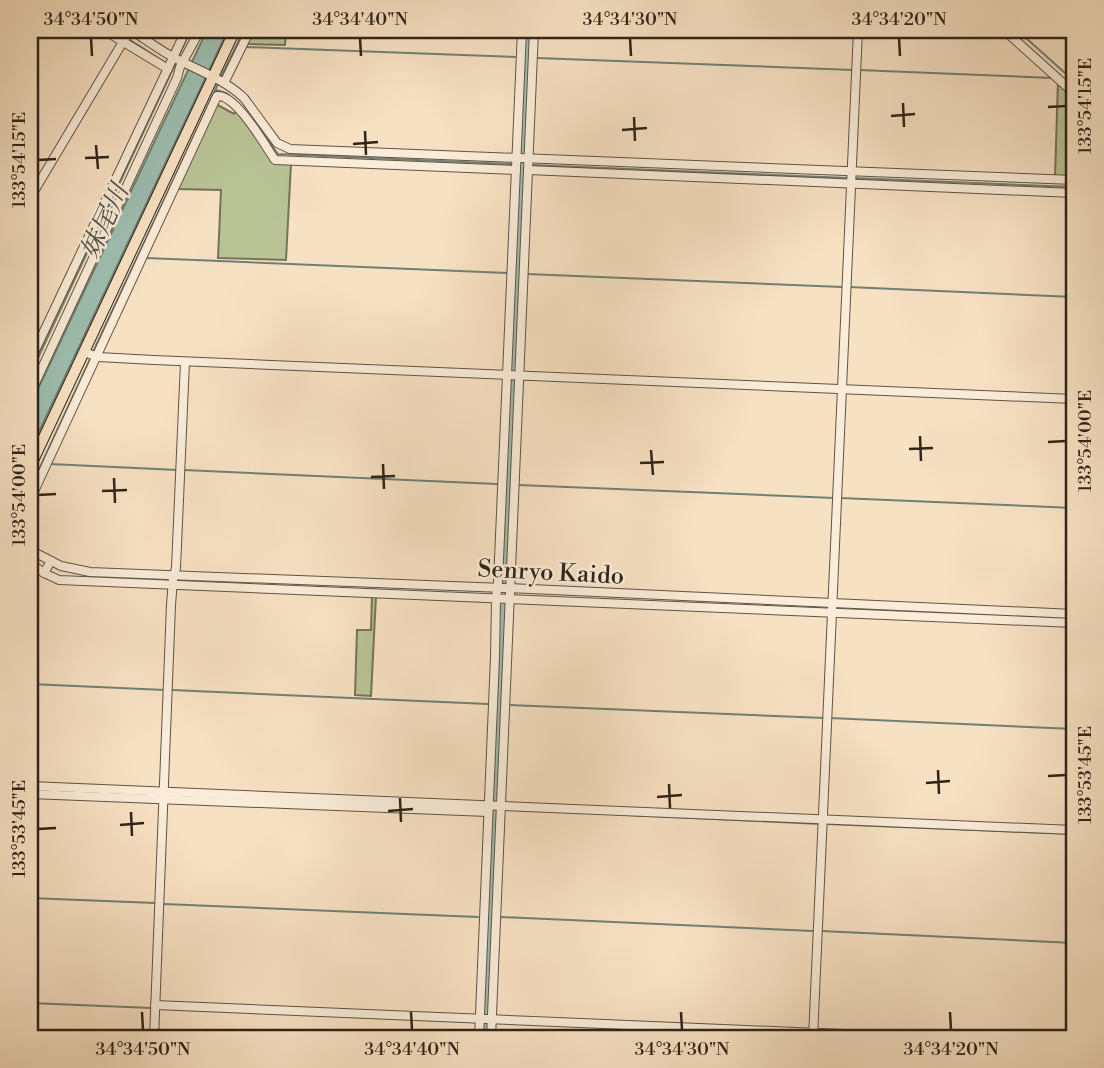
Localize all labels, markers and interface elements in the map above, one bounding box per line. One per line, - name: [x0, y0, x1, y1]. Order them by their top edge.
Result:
- text: 34°34'50"N: [44, 8, 139, 31]
- text: 34°34'40"N: [312, 8, 408, 31]
- text: 34°34'30"N: [583, 8, 678, 31]
- text: 34°34'20"N: [851, 8, 947, 31]
- text: 133°54'15"E: [1074, 58, 1097, 154]
- text: 133°54'15"E: [8, 112, 31, 208]
- water label: 妹尾川: [74, 177, 137, 264]
- text: 133°54'00"E: [1074, 390, 1097, 492]
- text: 133°54'00"E: [8, 444, 31, 546]
- street label: Senryo Kaido: [477, 554, 625, 592]
- text: 133°53'45"E: [1074, 726, 1097, 824]
- text: 133°53'45"E: [8, 780, 31, 878]
- text: 34°34'50"N: [96, 1038, 191, 1061]
- text: 34°34'40"N: [364, 1038, 460, 1061]
- text: 34°34'30"N: [635, 1038, 730, 1061]
- text: 34°34'20"N: [903, 1038, 999, 1061]

